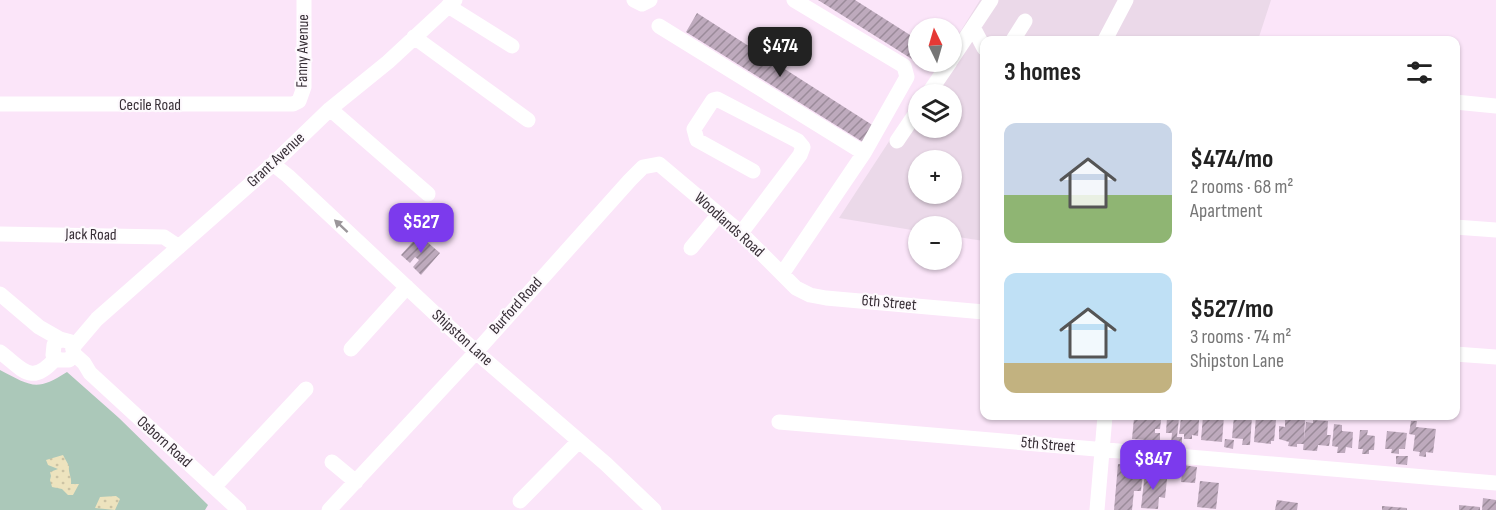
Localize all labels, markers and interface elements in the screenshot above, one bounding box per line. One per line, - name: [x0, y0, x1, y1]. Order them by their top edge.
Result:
- street label: Fanny Avenue: [293, 14, 313, 88]
- north arrow: [908, 18, 962, 72]
- map controls: [908, 18, 962, 270]
- pin: $474: [744, 27, 816, 78]
- text: $474: [762, 34, 798, 58]
- icon: filters: [1403, 56, 1436, 89]
- text: 3 homes: [1004, 57, 1081, 88]
- button: layers: [908, 84, 962, 138]
- street label: Cecile Road: [119, 96, 181, 115]
- street label: Grant Avenue: [243, 128, 309, 192]
- text: $474/mo: [1190, 144, 1273, 175]
- icon: home: [1052, 147, 1124, 219]
- button: +: [908, 150, 962, 204]
- text: 2 rooms · 68 m²: [1190, 175, 1294, 199]
- street label: Woodlands Road: [690, 189, 768, 261]
- text: Apartment: [1190, 199, 1263, 223]
- pin: $527: [385, 203, 457, 254]
- text: $527: [403, 210, 439, 234]
- button: −: [908, 216, 962, 270]
- one-way arrow: [334, 219, 348, 233]
- street label: Jack Road: [64, 225, 117, 245]
- street label: Burford Road: [486, 274, 546, 338]
- street label: 6th Street: [861, 291, 917, 315]
- text: $527/mo: [1190, 294, 1273, 325]
- icon: home: [1052, 297, 1124, 369]
- street label: Shipston Lane: [428, 306, 496, 370]
- text: 3 rooms · 74 m²: [1190, 325, 1292, 349]
- text: Shipston Lane: [1190, 349, 1284, 373]
- street label: Osborn Road: [133, 412, 195, 472]
- street label: 5th Street: [1020, 433, 1076, 457]
- pin: $847: [1117, 440, 1189, 491]
- text: $847: [1134, 447, 1172, 471]

